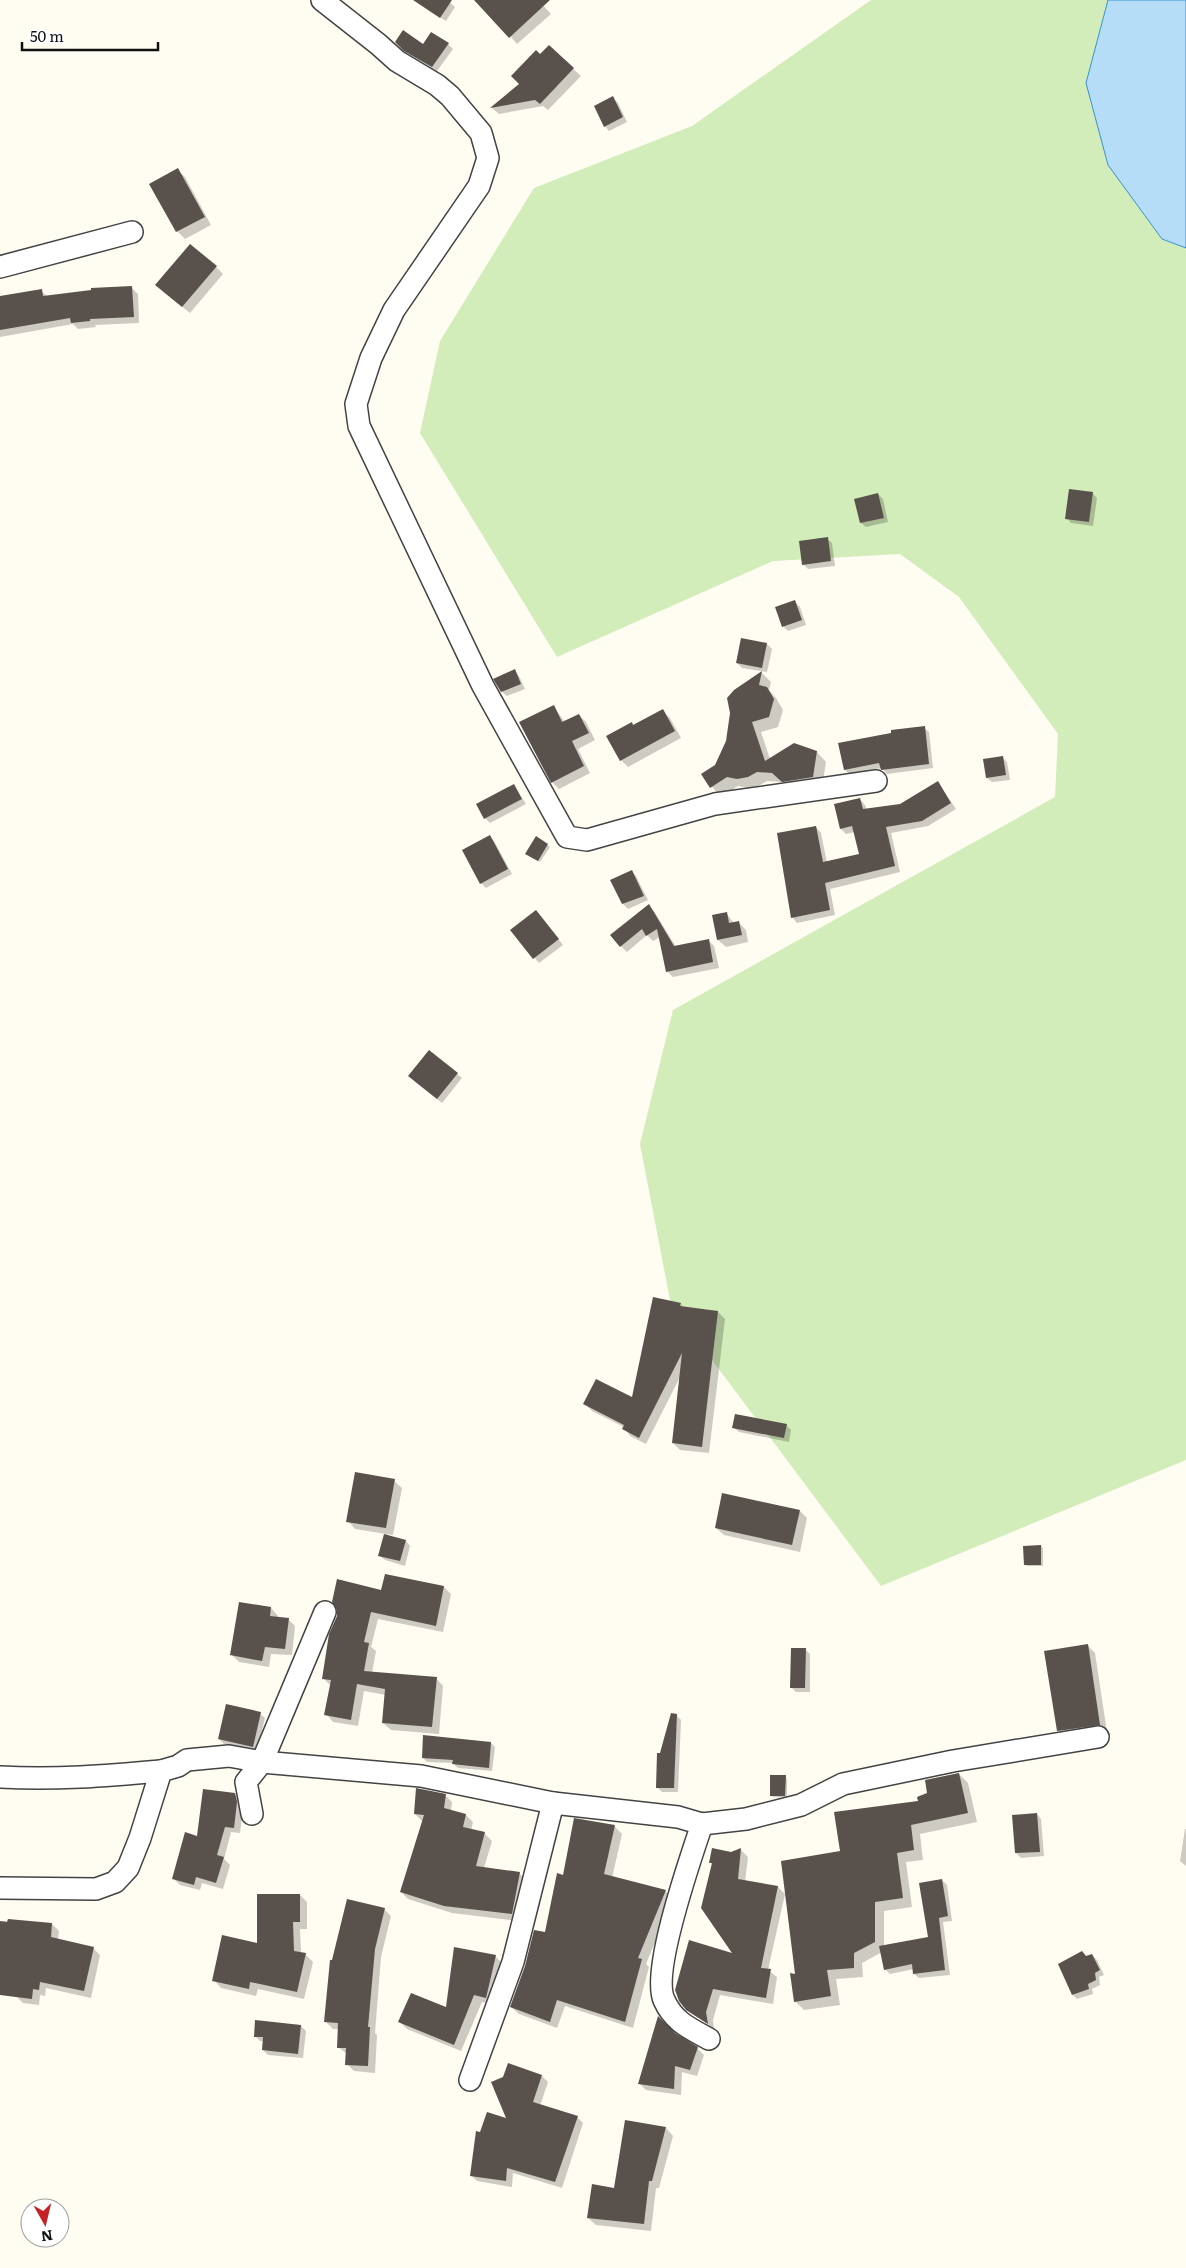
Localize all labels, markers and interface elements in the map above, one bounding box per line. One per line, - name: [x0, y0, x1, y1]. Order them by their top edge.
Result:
- scale bar: [22, 20, 159, 52]
- text: 50 m: [30, 24, 64, 47]
- north arrow: [20, 2198, 70, 2248]
- text: N: [39, 2226, 54, 2248]

